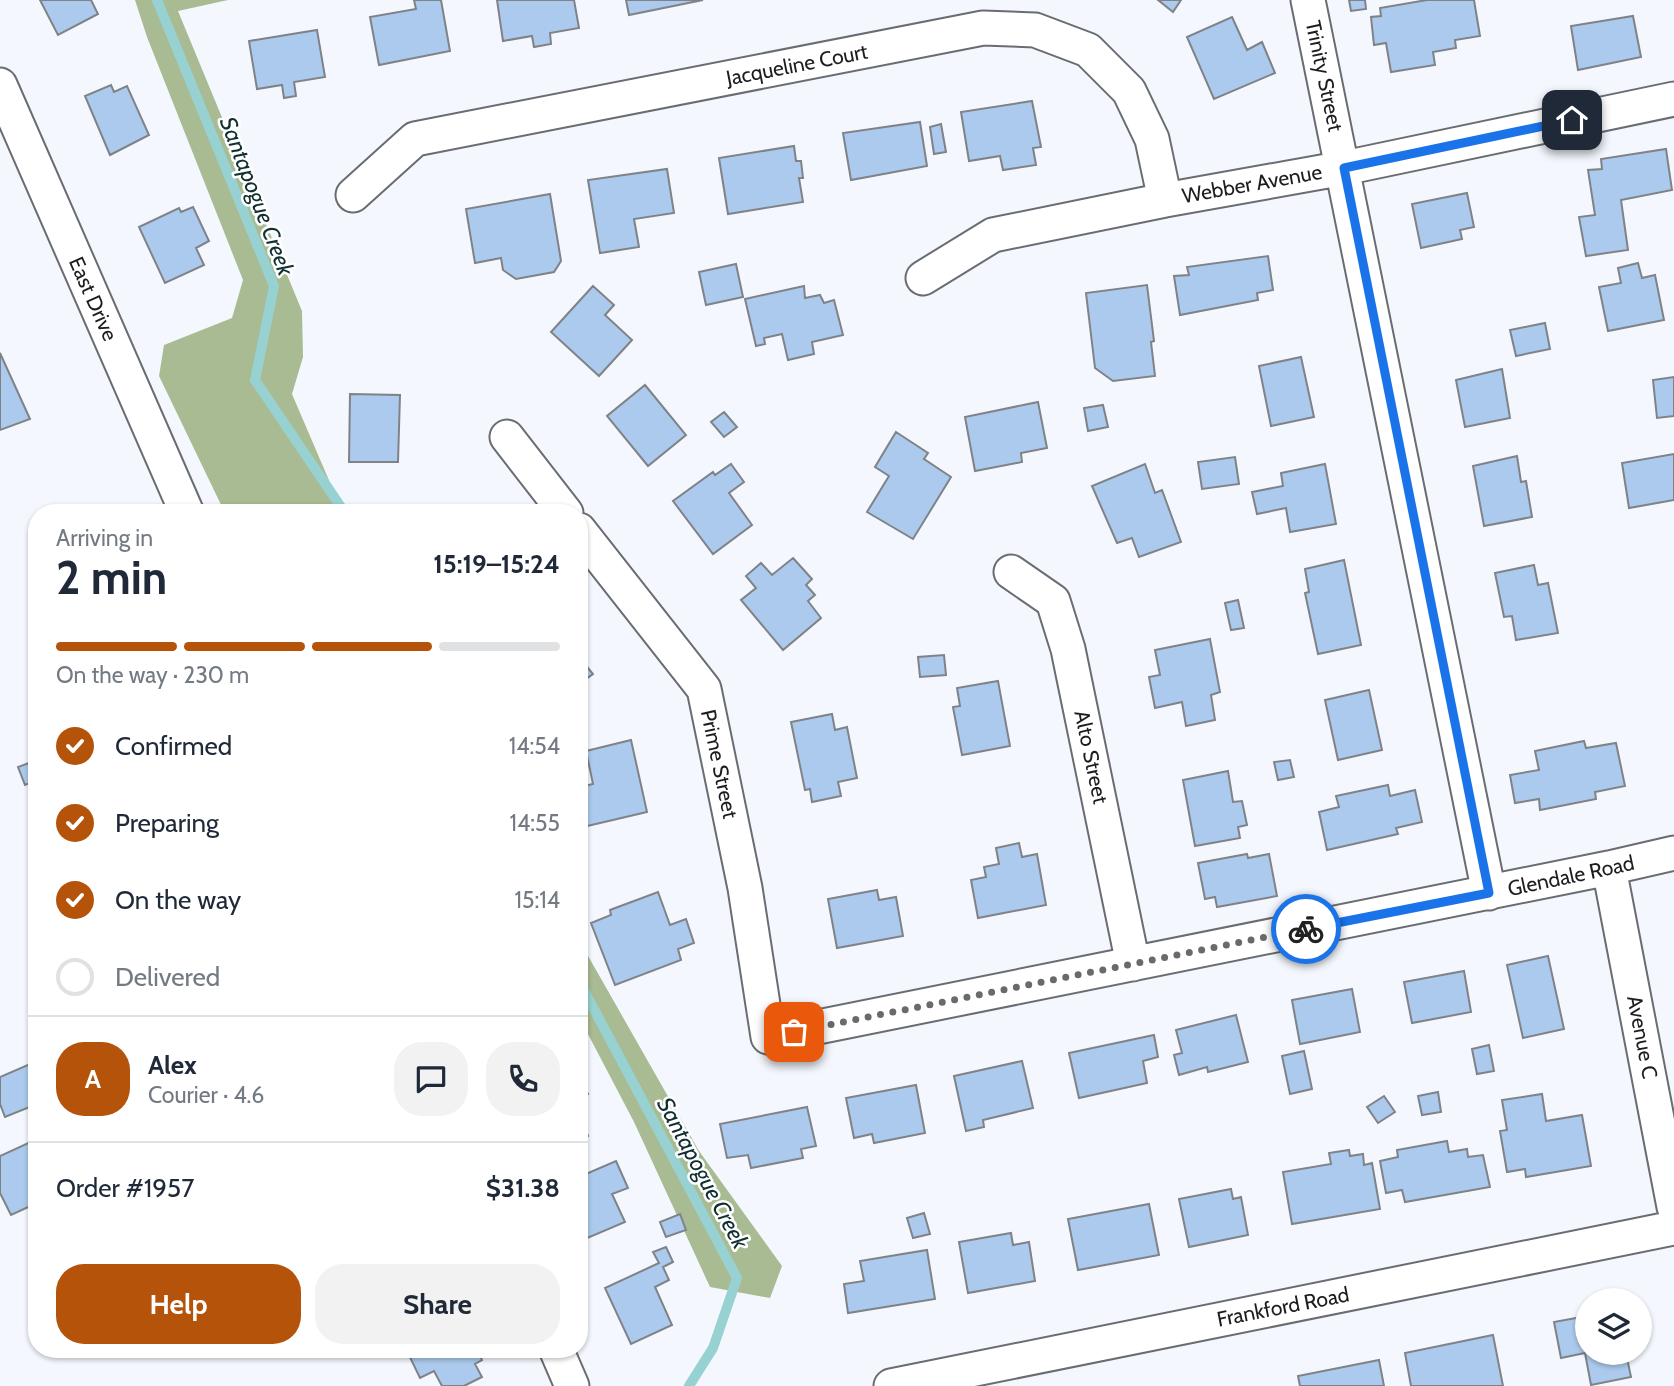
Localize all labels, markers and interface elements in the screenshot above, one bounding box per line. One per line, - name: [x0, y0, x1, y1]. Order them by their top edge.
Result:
- street label: Trinity Street: [1301, 18, 1348, 134]
- street label: Jacqueline Court: [723, 39, 870, 91]
- pin: [1542, 90, 1602, 150]
- icon: home: [1553, 101, 1591, 139]
- water label: Santapogue Creek: [214, 113, 301, 280]
- street label: Webber Avenue: [1180, 159, 1324, 208]
- street label: East Drive: [64, 253, 123, 345]
- text: Arriving in: [56, 524, 153, 552]
- text: 15:19–15:24: [433, 548, 560, 580]
- text: 2 min: [56, 550, 167, 606]
- text: On the way · 230 m: [56, 661, 249, 689]
- street label: Prime Street: [696, 707, 743, 821]
- street label: Alto Street: [1069, 708, 1114, 806]
- icon: check: [56, 727, 94, 765]
- text: Confirmed: [115, 730, 232, 762]
- text: 14:54: [509, 732, 560, 760]
- icon: check: [56, 804, 94, 842]
- text: Preparing: [115, 807, 219, 839]
- text: 14:55: [510, 809, 560, 837]
- street label: Glendale Road: [1505, 850, 1637, 901]
- icon: check: [56, 881, 94, 919]
- text: On the way: [115, 884, 241, 916]
- text: 15:14: [514, 886, 560, 914]
- courier: [1271, 894, 1341, 964]
- icon: bike: [1287, 910, 1325, 948]
- text: Delivered: [115, 961, 220, 993]
- street label: Avenue C: [1622, 993, 1663, 1081]
- pin: [764, 1002, 824, 1062]
- icon: bag: [775, 1013, 813, 1051]
- button: chat: [394, 1042, 468, 1116]
- button: phone: [486, 1042, 560, 1116]
- text: Alex: [148, 1049, 197, 1081]
- text: A: [85, 1063, 101, 1095]
- text: Courier · 4.6: [148, 1081, 264, 1109]
- water label: Santapogue Creek: [651, 1092, 755, 1255]
- text: Order #1957: [56, 1172, 194, 1204]
- text: $31.38: [486, 1172, 560, 1204]
- button: Help: [56, 1264, 301, 1344]
- button: Share: [315, 1264, 560, 1344]
- street label: Frankford Road: [1215, 1281, 1351, 1332]
- map controls: [1575, 1288, 1652, 1365]
- button: layers: [1575, 1288, 1652, 1365]

